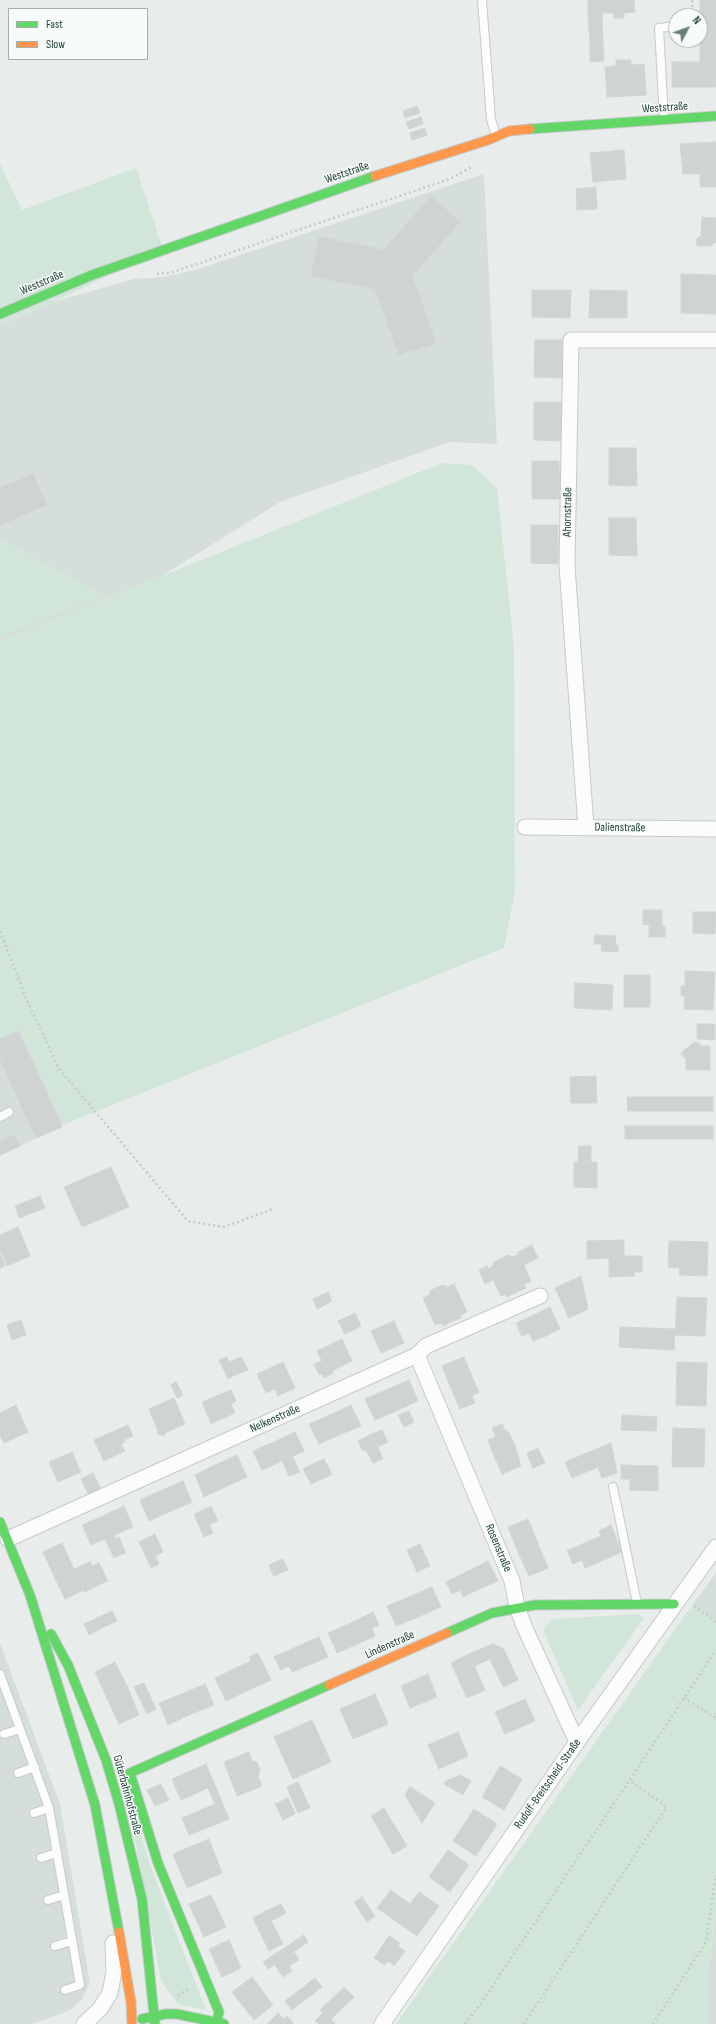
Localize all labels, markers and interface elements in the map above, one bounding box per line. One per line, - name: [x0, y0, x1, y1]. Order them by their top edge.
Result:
- legend: [8, 8, 148, 60]
- north arrow: [668, 8, 708, 48]
- text: N: [690, 14, 704, 27]
- text: Fast: [46, 17, 63, 32]
- text: Slow: [46, 37, 65, 52]
- street label: Weststraße: [642, 99, 688, 117]
- street label: Weststraße: [323, 159, 371, 187]
- street label: Weststraße: [18, 267, 66, 299]
- street label: Ahornstraße: [560, 487, 576, 537]
- street label: Dalienstraße: [594, 820, 646, 836]
- street label: Nelkenstraße: [248, 1402, 302, 1436]
- street label: Rosenstraße: [482, 1522, 514, 1574]
- street label: Lindenstraße: [363, 1628, 417, 1662]
- street label: Rudolf-Breitscheid-Straße: [511, 1736, 585, 1832]
- street label: Güterbahnhofstraße: [109, 1754, 145, 1836]

